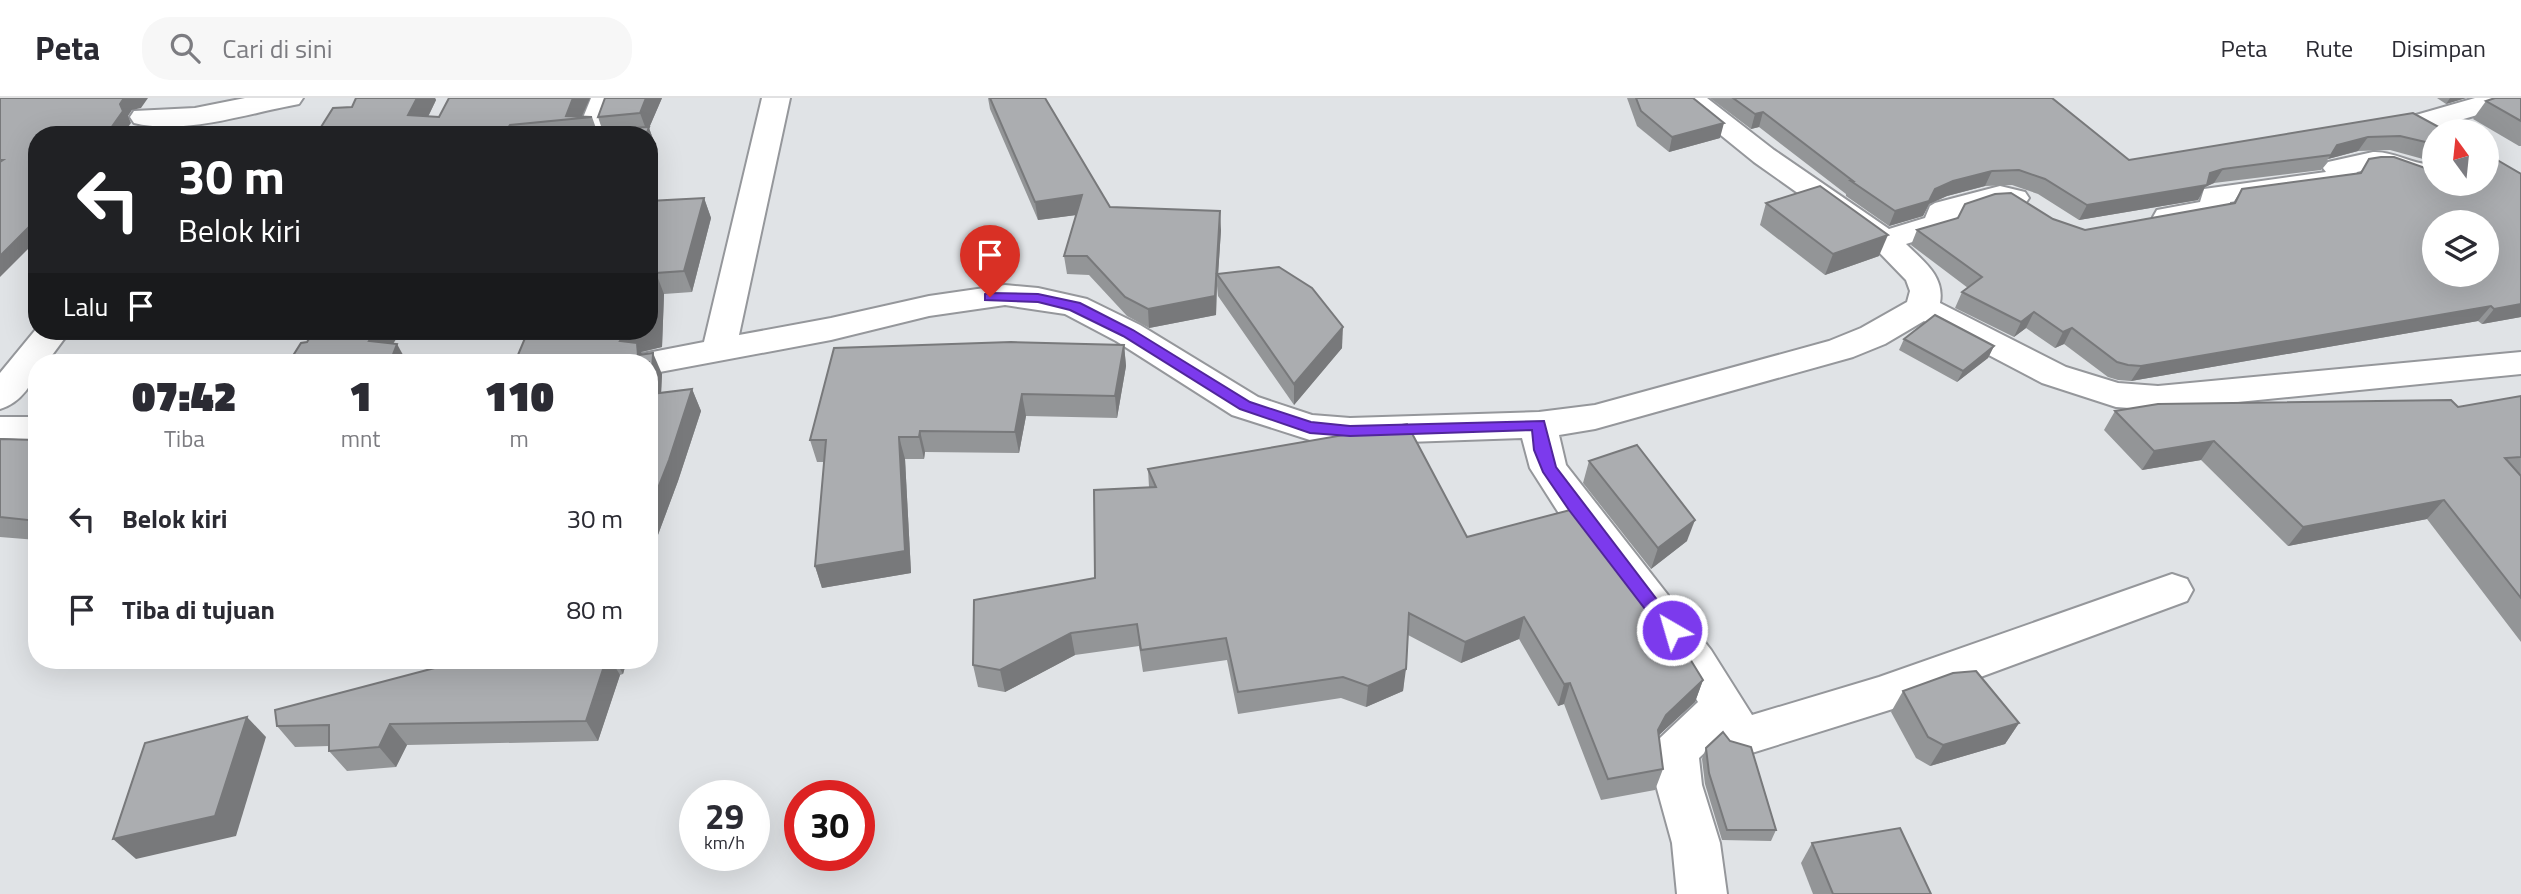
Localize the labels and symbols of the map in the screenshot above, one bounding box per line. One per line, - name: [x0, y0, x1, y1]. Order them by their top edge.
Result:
- north arrow: [2422, 119, 2499, 196]
- pin: [960, 225, 1020, 297]
- position arrow: [1635, 593, 1709, 667]
- speed limit sign: 30: [784, 780, 875, 871]

